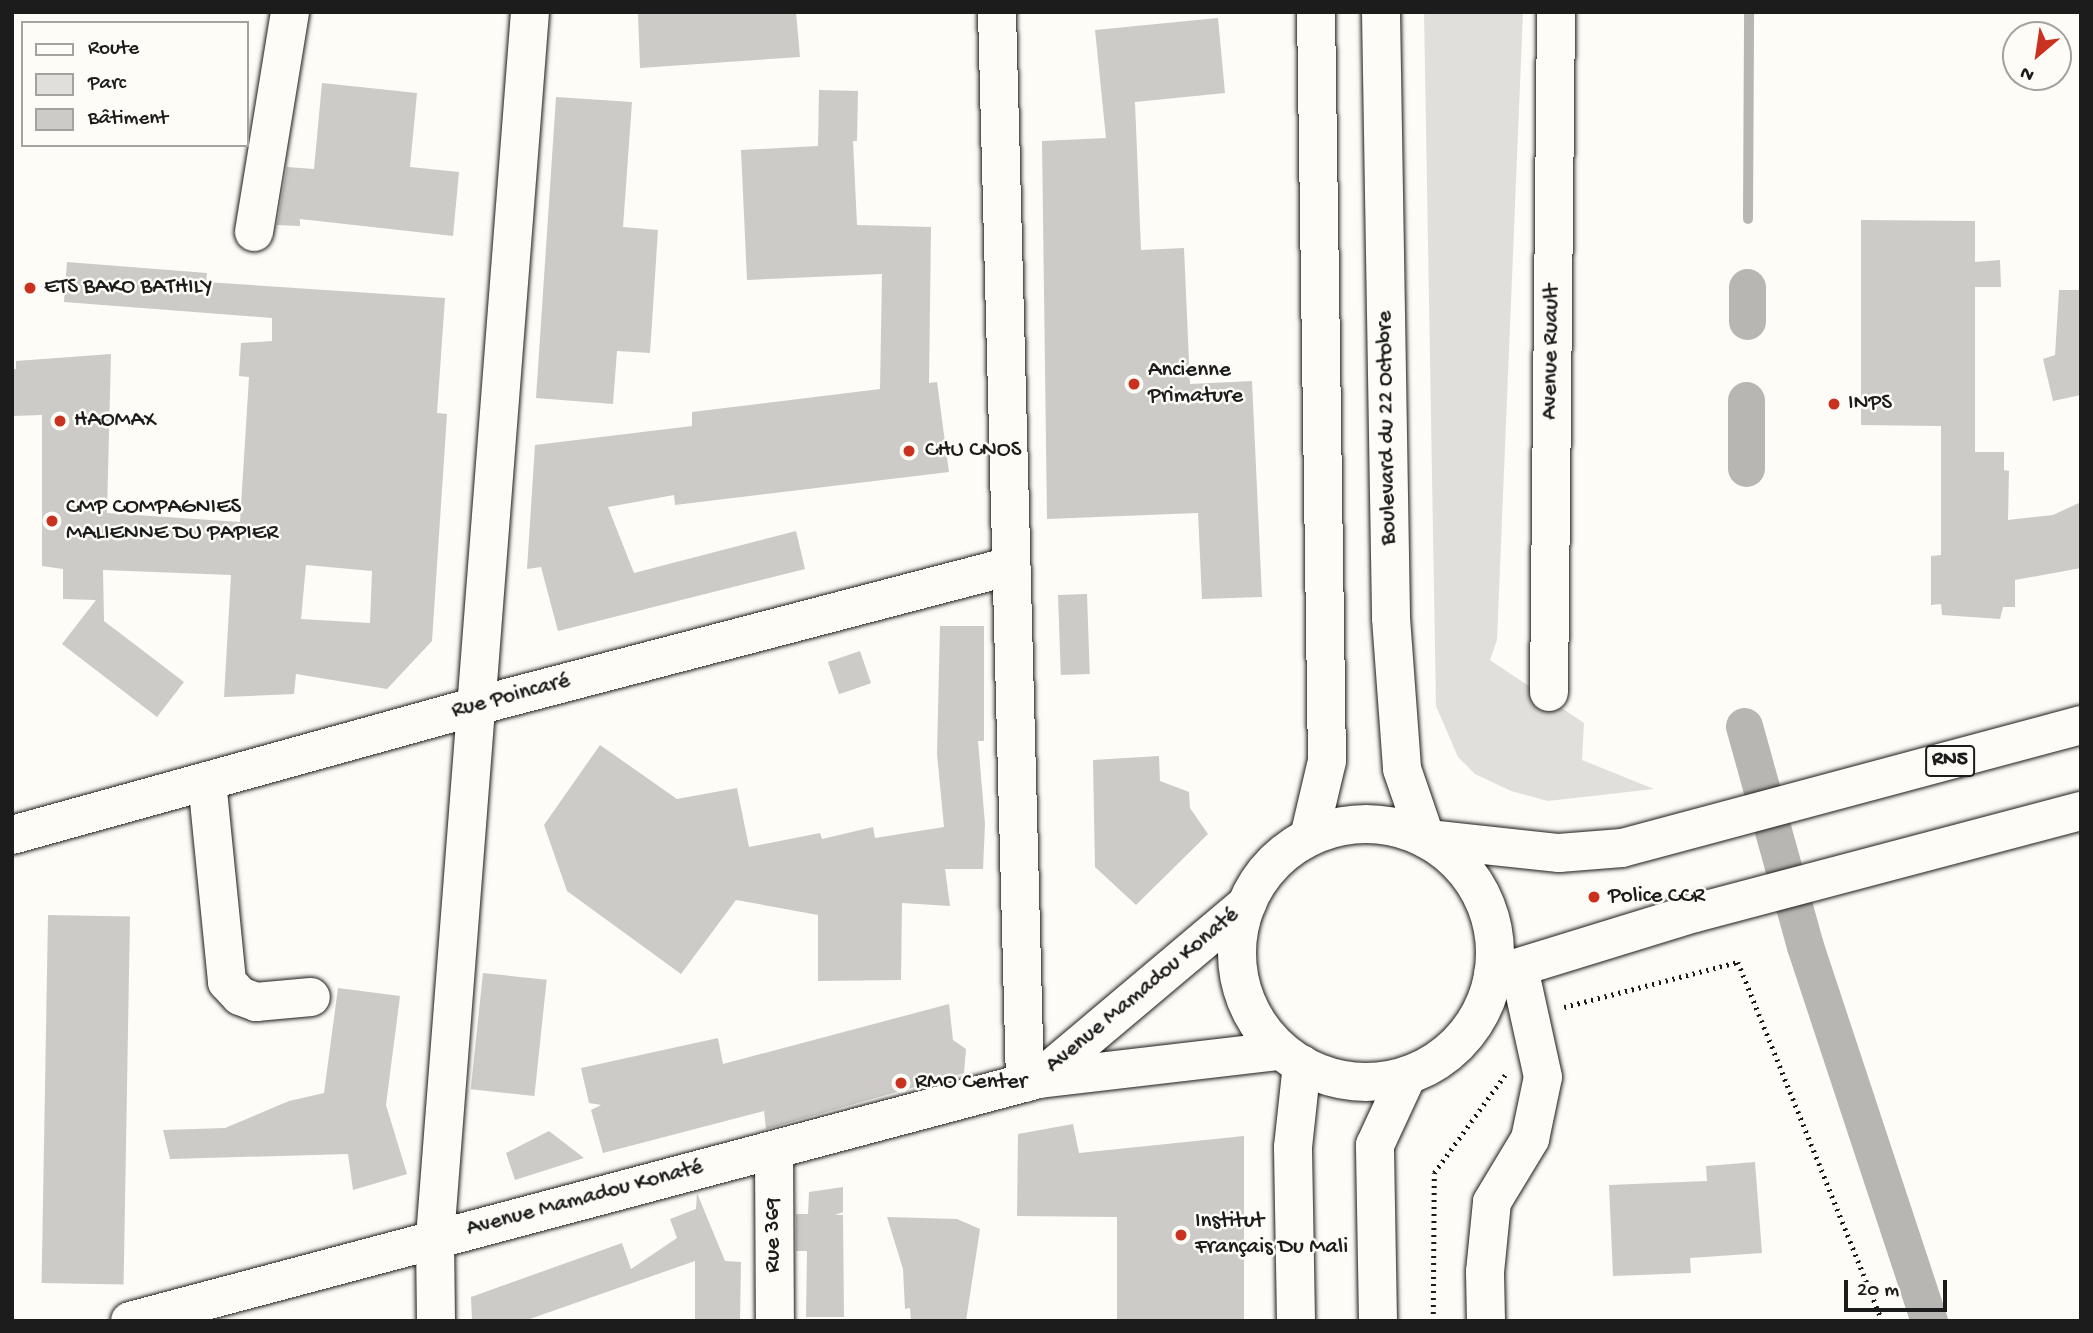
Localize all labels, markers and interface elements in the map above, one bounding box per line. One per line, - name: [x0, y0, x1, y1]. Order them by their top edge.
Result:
- legend: [21, 21, 248, 147]
- north arrow: [2002, 21, 2072, 91]
- text: Route: [88, 37, 139, 62]
- text: N: [2017, 60, 2039, 86]
- text: Parc: [88, 72, 126, 97]
- text: Bâtiment: [88, 107, 168, 132]
- place label: ETS BAKO BATHILY: [44, 274, 213, 302]
- marker: ETS BAKO BATHILY: [22, 280, 38, 296]
- street label: Avenue Ruault: [1537, 284, 1567, 420]
- street label: Boulevard du 22 Octobre: [1372, 311, 1404, 545]
- place label: Ancienne Primature: [1148, 357, 1243, 411]
- marker: Ancienne Primature: [1126, 376, 1142, 392]
- place label: INPS: [1848, 390, 1892, 418]
- marker: INPS: [1826, 396, 1842, 412]
- place label: HAOMAX: [74, 407, 156, 435]
- marker: HAOMAX: [52, 413, 68, 429]
- place label: CHU CNOS: [925, 437, 1021, 465]
- marker: CHU CNOS: [899, 441, 919, 461]
- place label: CMP COMPAGNIES MALIENNE DU PAPIER: [66, 494, 278, 548]
- marker: CMP COMPAGNIES MALIENNE DU PAPIER: [44, 513, 60, 529]
- street label: Rue Poincaré: [449, 668, 573, 726]
- road number: RN5: [1924, 744, 1976, 778]
- place label: Police CCR: [1608, 883, 1705, 911]
- marker: Police CCR: [1586, 889, 1602, 905]
- street label: Avenue Mamadou Konaté: [1041, 902, 1245, 1080]
- place label: RMO Center: [915, 1069, 1027, 1097]
- marker: RMO Center: [893, 1075, 909, 1091]
- street label: Avenue Mamadou Konaté: [464, 1154, 706, 1244]
- street label: Rue 369: [760, 1197, 788, 1273]
- place label: Institut Français Du Mali: [1195, 1208, 1348, 1262]
- marker: Institut Français Du Mali: [1173, 1227, 1189, 1243]
- scale bar: [1848, 1266, 1951, 1310]
- text: 20 m: [1857, 1279, 1899, 1304]

